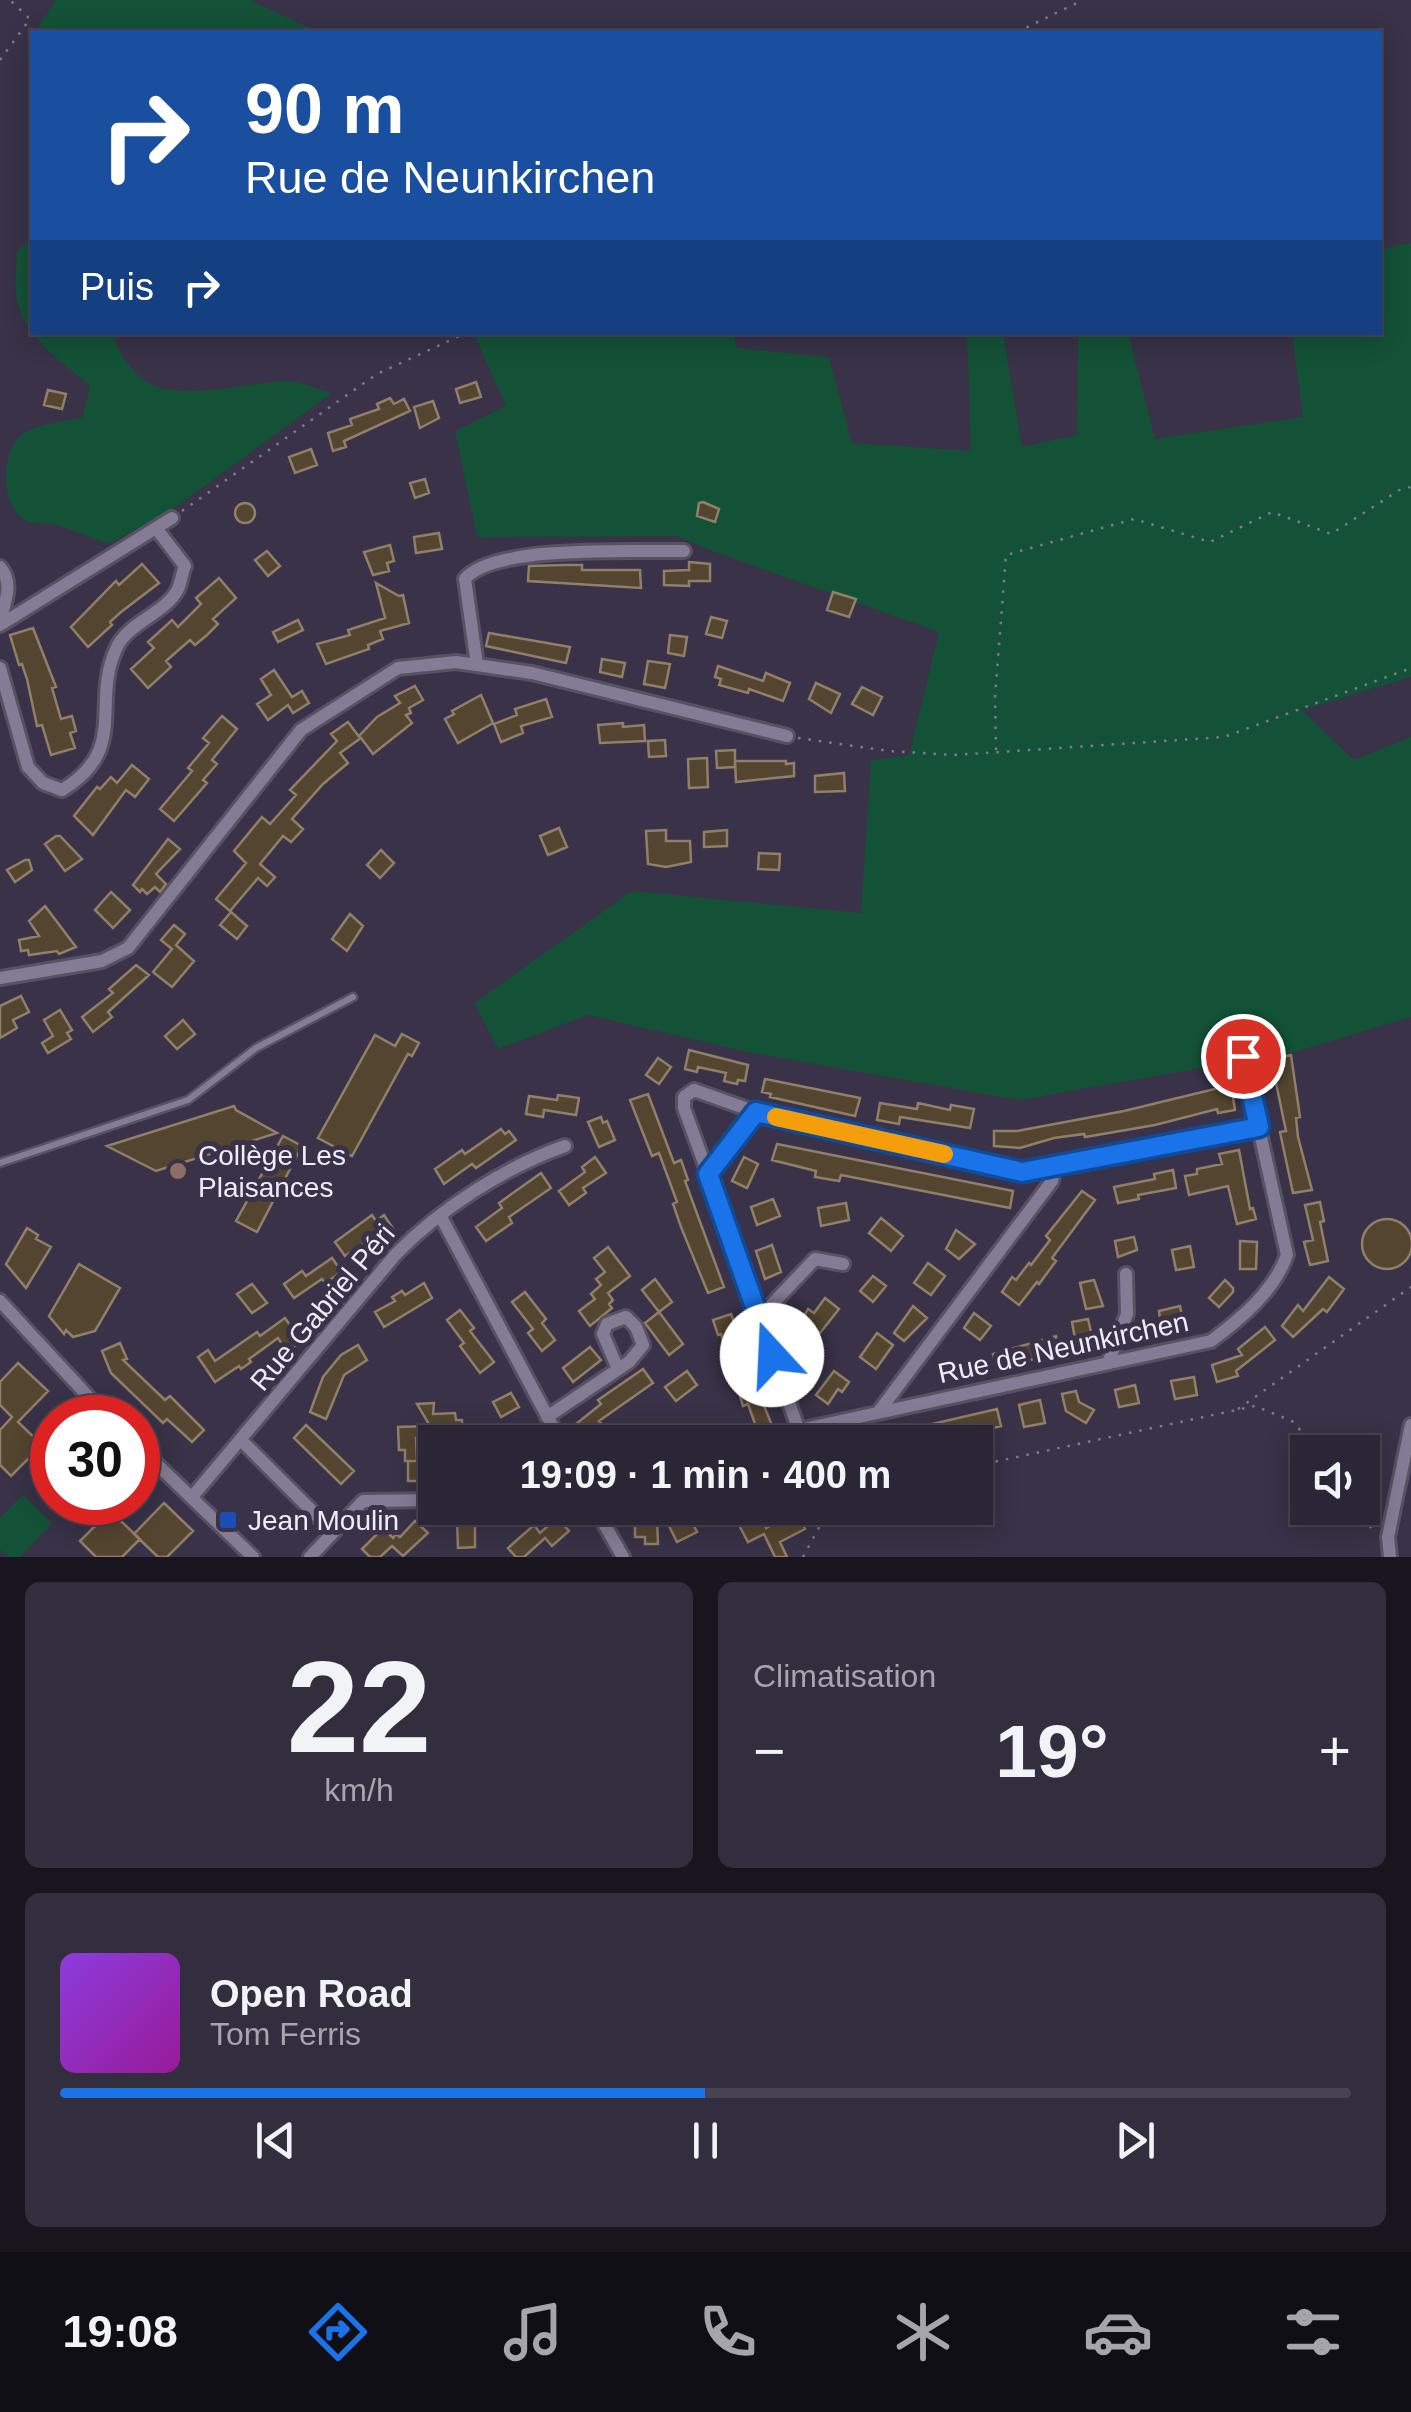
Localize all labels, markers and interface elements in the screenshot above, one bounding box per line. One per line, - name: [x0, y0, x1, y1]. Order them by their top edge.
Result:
- icon: right: [80, 70, 210, 200]
- text: 90 m: [245, 70, 405, 148]
- text: Rue de Neunkirchen: [245, 152, 655, 203]
- icon: right: [174, 260, 229, 315]
- text: Puis: [80, 266, 154, 308]
- pin: [1201, 1014, 1286, 1099]
- icon: arrive: [1216, 1029, 1271, 1084]
- place label: Collège Les Plaisances: [198, 1140, 346, 1203]
- marker: Collège Les Plaisances: [167, 1160, 189, 1182]
- street label: Rue Gabriel Péri: [244, 1218, 401, 1397]
- position arrow: [720, 1303, 824, 1407]
- street label: Rue de Neunkirchen: [935, 1306, 1191, 1389]
- speed limit sign: 30: [30, 1395, 160, 1525]
- map controls: [1290, 1435, 1380, 1525]
- button: sound: [1290, 1435, 1380, 1525]
- text: 19:09 · 1 min · 400 m: [520, 1454, 891, 1496]
- place label: Jean Moulin: [248, 1505, 399, 1536]
- marker: Jean Moulin: [217, 1509, 239, 1531]
- text: 22: [287, 1634, 431, 1780]
- text: Climatisation: [753, 1658, 936, 1694]
- text: 19°: [995, 1709, 1109, 1793]
- text: −: [753, 1720, 785, 1782]
- text: +: [1319, 1720, 1351, 1782]
- text: km/h: [324, 1772, 394, 1808]
- text: Open Road: [210, 1973, 413, 2015]
- text: Tom Ferris: [210, 2016, 361, 2052]
- icon: previous: [248, 2113, 303, 2168]
- icon: pause: [678, 2113, 733, 2168]
- icon: next: [1108, 2113, 1163, 2168]
- icon: directions: [303, 2297, 373, 2367]
- icon: music: [498, 2297, 568, 2367]
- icon: phone: [693, 2297, 763, 2367]
- icon: climate: [888, 2297, 958, 2367]
- icon: car: [1083, 2297, 1153, 2367]
- icon: filters: [1278, 2297, 1348, 2367]
- text: 19:08: [63, 2306, 178, 2357]

